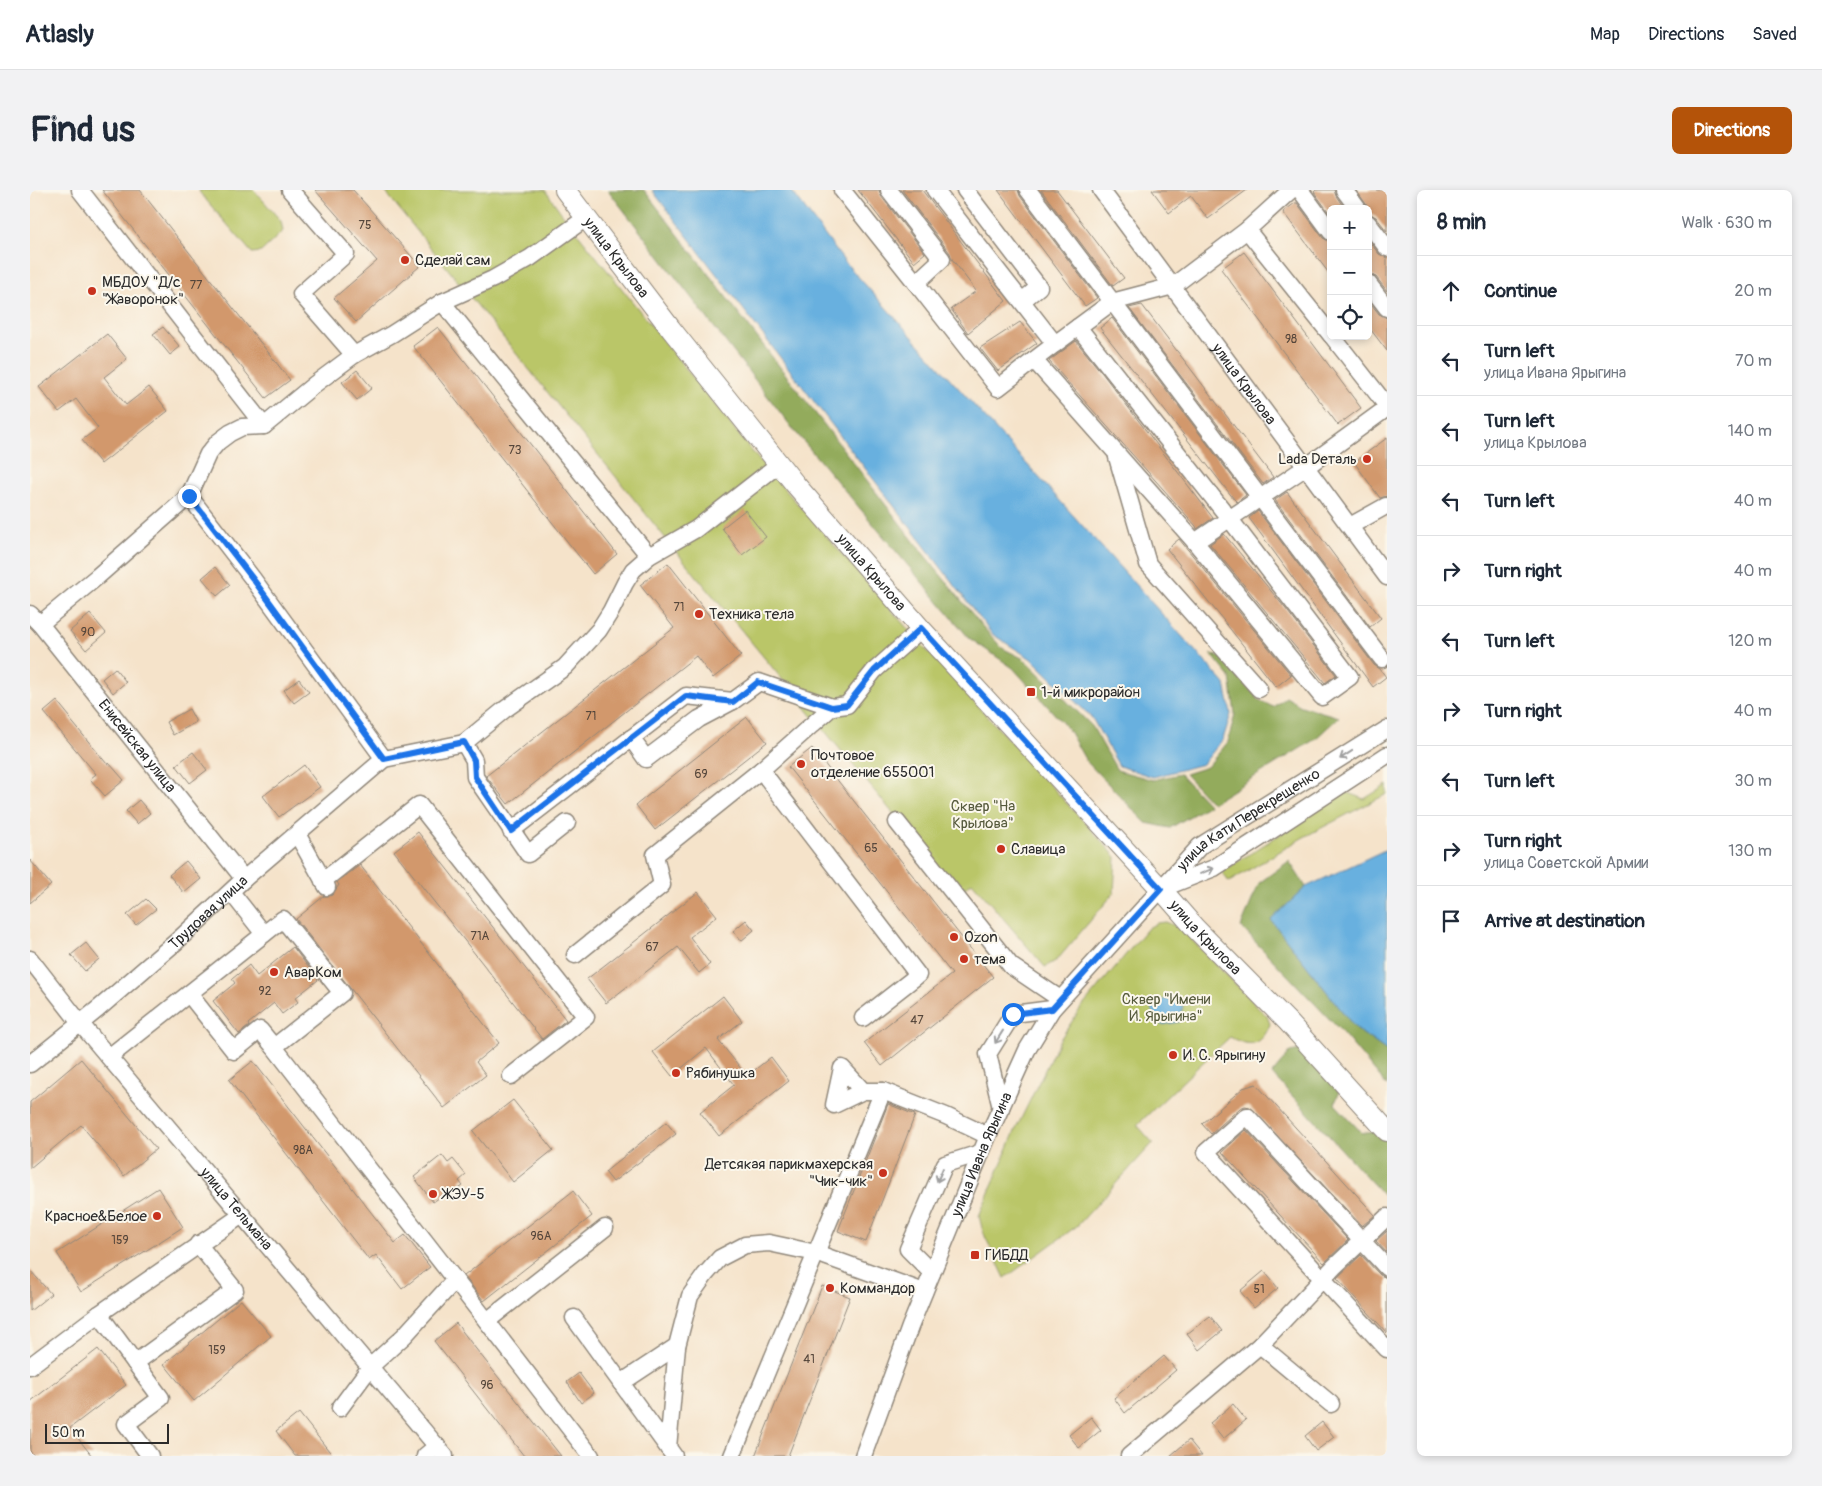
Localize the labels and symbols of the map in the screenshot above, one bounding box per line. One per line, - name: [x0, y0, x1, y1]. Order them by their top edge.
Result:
- street label: улица Крылова: [579, 213, 653, 302]
- house number: 75: [359, 218, 371, 233]
- place label: Сделай сам: [415, 251, 491, 270]
- marker: Сделай сам: [399, 254, 411, 266]
- place label: МБДОУ "Д/с "Жаворонок": [102, 273, 184, 309]
- house number: 77: [190, 278, 203, 293]
- marker: МБДОУ "Д/с "Жаворонок": [86, 285, 98, 297]
- house number: 98: [1285, 332, 1297, 347]
- street label: улица Крылова: [1207, 339, 1281, 428]
- house number: 73: [508, 443, 522, 458]
- place label: Lada Dеталь: [1278, 450, 1357, 469]
- marker: Lada Dеталь: [1361, 453, 1373, 465]
- route end: [178, 485, 201, 508]
- street label: улица Крылова: [832, 529, 910, 615]
- house number: 71: [673, 600, 685, 615]
- place label: Техника тела: [709, 605, 794, 624]
- marker: Техника тела: [693, 608, 705, 620]
- house number: 90: [81, 625, 95, 640]
- place label: 1-й микрорайон: [1041, 683, 1140, 702]
- marker: 1-й микрорайон: [1025, 686, 1037, 698]
- street label: Енисейская улица: [94, 695, 180, 796]
- house number: 71: [585, 709, 597, 724]
- place label: Почтовое отделение 655001: [811, 746, 934, 782]
- one-way arrow: [1339, 750, 1353, 760]
- marker: Почтовое отделение 655001: [795, 758, 807, 770]
- street label: улица Кати Перекрещенко: [1172, 764, 1323, 875]
- house number: 69: [694, 767, 708, 782]
- park label: Сквер "На Крылова": [951, 797, 1015, 833]
- place label: Славица: [1011, 840, 1066, 859]
- house number: 65: [864, 841, 878, 856]
- marker: Славица: [995, 843, 1007, 855]
- one-way arrow: [1199, 866, 1214, 875]
- street label: Трудовая улица: [165, 871, 252, 954]
- street label: улица Крылова: [1165, 895, 1246, 979]
- place label: Ozon: [964, 928, 998, 947]
- house number: 71А: [471, 929, 490, 944]
- marker: Ozon: [948, 931, 960, 943]
- house number: 67: [645, 940, 659, 955]
- place label: тема: [974, 950, 1006, 969]
- marker: тема: [958, 953, 970, 965]
- place label: АварКом: [284, 963, 342, 982]
- marker: АварКом: [268, 966, 280, 978]
- house number: 92: [259, 984, 272, 999]
- park label: Сквер "Имени И. Ярыгина": [1122, 990, 1211, 1026]
- route start: [1002, 1003, 1025, 1026]
- house number: 47: [910, 1013, 924, 1028]
- one-way arrow: [993, 1029, 1003, 1043]
- place label: И. С. Ярыгину: [1183, 1046, 1266, 1065]
- marker: И. С. Ярыгину: [1167, 1049, 1179, 1061]
- place label: Рябинушка: [686, 1064, 755, 1083]
- marker: Рябинушка: [670, 1067, 682, 1079]
- street label: улица Ивана Ярыгина: [946, 1089, 1016, 1220]
- house number: 98А: [293, 1143, 313, 1158]
- place label: Детсякая парикмахерская "Чик-чик": [704, 1155, 873, 1191]
- street label: улица Тельмана: [196, 1163, 277, 1254]
- marker: Детсякая парикмахерская "Чик-чик": [877, 1167, 889, 1179]
- one-way arrow: [935, 1167, 945, 1182]
- place label: ЖЭУ-5: [441, 1185, 485, 1204]
- marker: ЖЭУ-5: [427, 1188, 439, 1200]
- place label: Красное&Белое: [45, 1207, 148, 1226]
- marker: Красное&Белое: [151, 1210, 163, 1222]
- house number: 96А: [531, 1229, 552, 1244]
- house number: 159: [111, 1233, 129, 1248]
- place label: ГИБДД: [985, 1246, 1029, 1265]
- marker: ГИБДД: [969, 1249, 981, 1261]
- place label: Коммандор: [840, 1279, 915, 1298]
- marker: Коммандор: [824, 1282, 836, 1294]
- house number: 51: [1253, 1282, 1265, 1297]
- house number: 159: [208, 1343, 226, 1358]
- house number: 41: [803, 1352, 815, 1367]
- house number: 96: [480, 1378, 494, 1393]
- scale bar: [45, 1421, 169, 1444]

